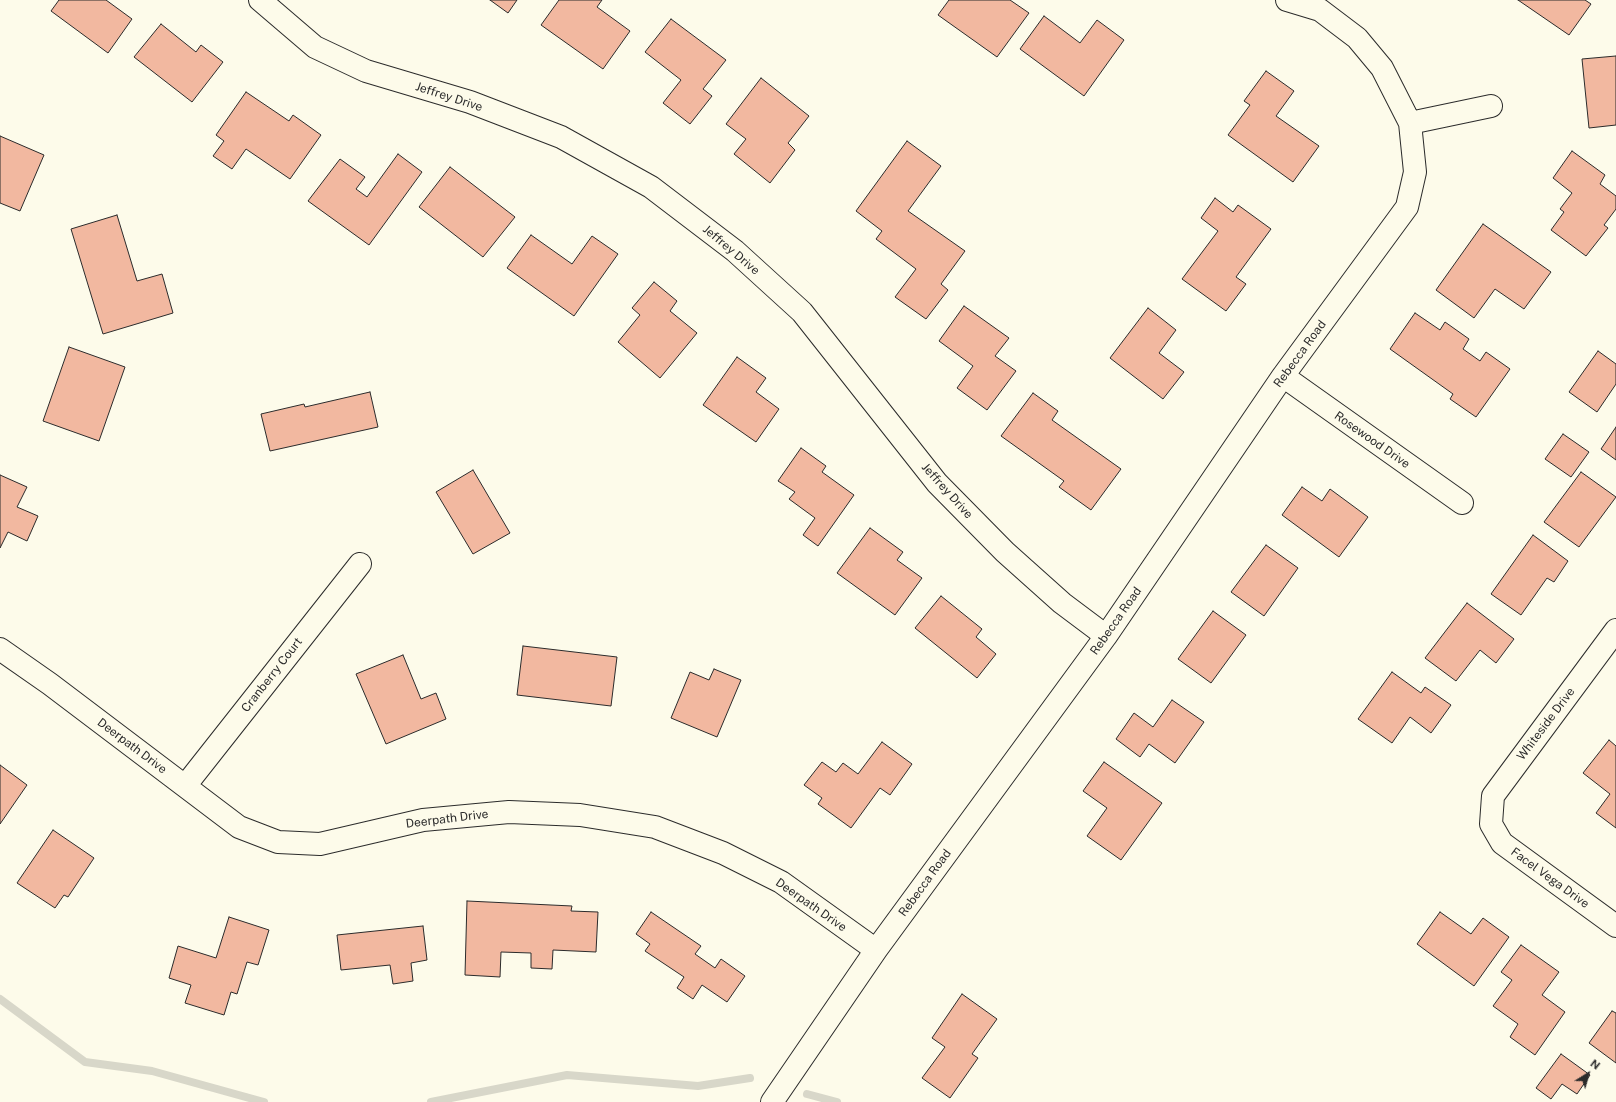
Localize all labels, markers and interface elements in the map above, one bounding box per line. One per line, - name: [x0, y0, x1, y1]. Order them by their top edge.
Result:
- street label: Jeffrey Drive: [414, 79, 484, 115]
- street label: Jeffrey Drive: [700, 222, 762, 278]
- street label: Rebecca Road: [1271, 318, 1329, 390]
- street label: Rosewood Drive: [1331, 409, 1413, 471]
- street label: Jeffrey Drive: [918, 460, 976, 522]
- street label: Rebecca Road: [1087, 584, 1145, 658]
- street label: Cranberry Court: [239, 635, 305, 715]
- street label: Whiteside Drive: [1514, 685, 1578, 763]
- street label: Deerpath Drive: [94, 715, 170, 777]
- street label: Deerpath Drive: [405, 807, 489, 831]
- street label: Facel Vega Drive: [1508, 845, 1592, 911]
- street label: Rebecca Road: [896, 847, 954, 919]
- street label: Deerpath Drive: [773, 875, 849, 935]
- north arrow: [1568, 1054, 1608, 1094]
- text: N: [1588, 1057, 1602, 1072]

